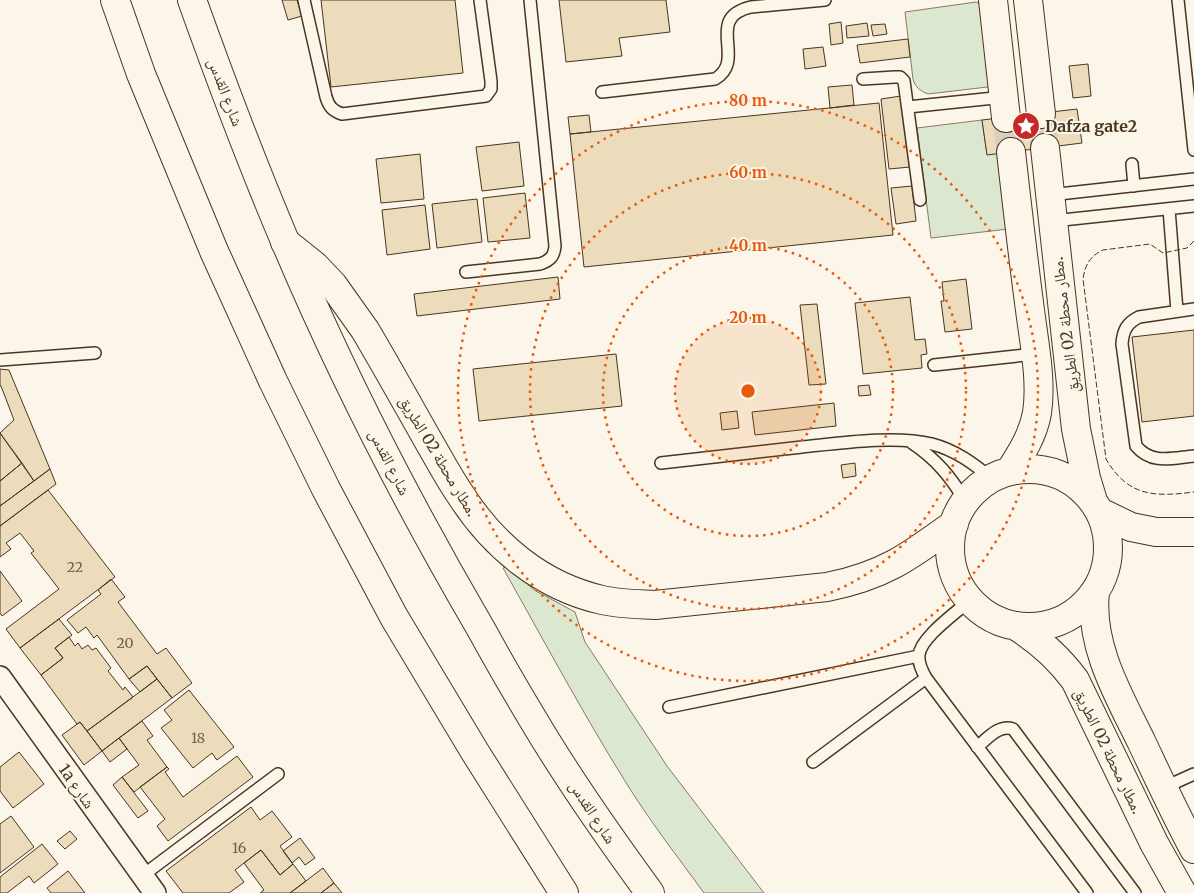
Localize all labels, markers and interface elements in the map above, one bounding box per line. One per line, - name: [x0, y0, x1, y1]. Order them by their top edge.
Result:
- street label: شارع القدس: [203, 55, 248, 129]
- text: 80 m: [729, 91, 767, 110]
- place icon: Dafza gate2: [1011, 111, 1041, 141]
- place label: Dafza gate2: [1045, 116, 1137, 136]
- text: 60 m: [729, 163, 767, 182]
- text: 40 m: [729, 236, 767, 255]
- street label: مطار محطة 02 الطريق.: [1047, 256, 1084, 394]
- text: 20 m: [729, 308, 767, 327]
- centre of rings: [739, 382, 757, 400]
- street label: مطار محطة 02 الطريق.: [394, 392, 483, 520]
- street label: شارع القدس: [364, 426, 415, 499]
- house number: 22: [67, 558, 83, 576]
- house number: 20: [116, 634, 134, 652]
- street label: مطار محطة 02 الطريق.: [1069, 685, 1148, 817]
- house number: 18: [191, 729, 205, 747]
- street label: 1a شارع: [54, 760, 100, 813]
- street label: شارع القدس: [564, 777, 621, 848]
- house number: 16: [232, 839, 246, 857]

